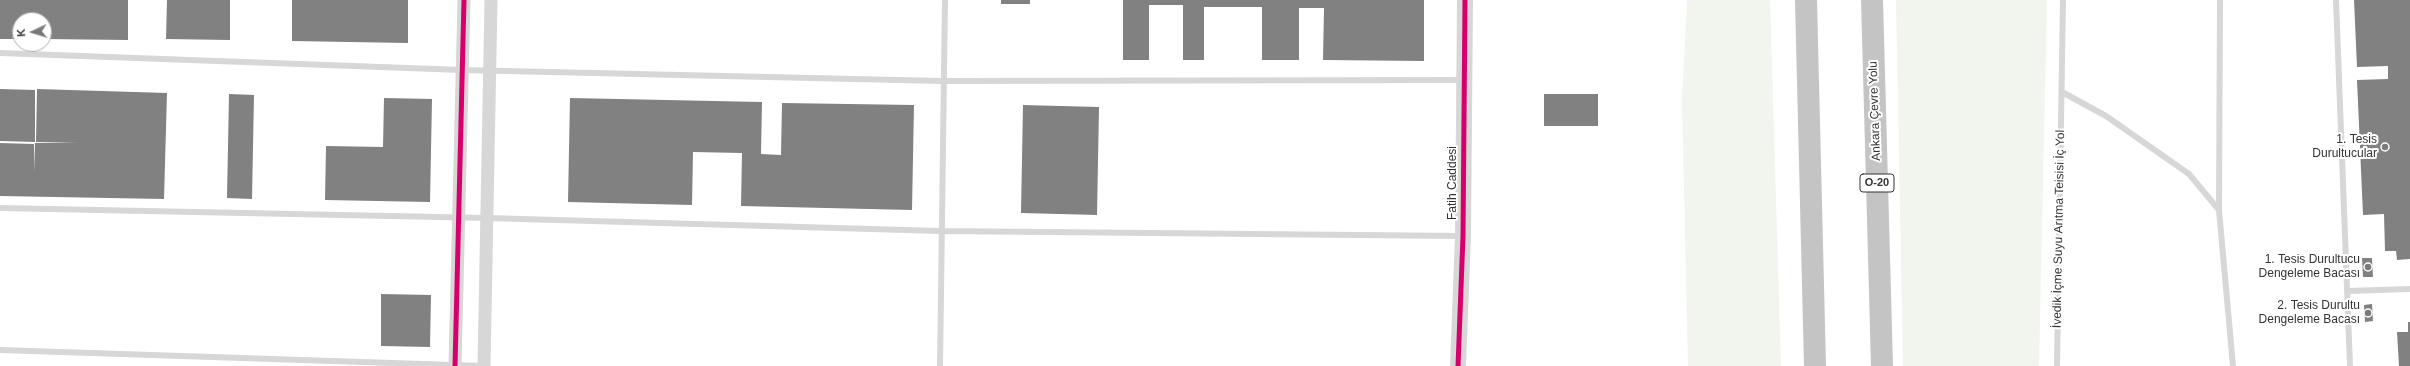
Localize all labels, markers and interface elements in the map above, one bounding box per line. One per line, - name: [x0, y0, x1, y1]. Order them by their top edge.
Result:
- north arrow: [12, 12, 52, 52]
- text: K: [15, 28, 27, 37]
- street label: Ankara Çevre Yolu: [1866, 61, 1884, 161]
- street label: İvedik İçme Suyu Arıtma Teisisi İç Yol: [2050, 130, 2068, 328]
- place label: 1. Tesis Durultucular: [2312, 133, 2377, 161]
- marker: 1. Tesis Durultucular: [2380, 142, 2390, 152]
- street label: Fatih Caddesi: [1446, 146, 1460, 220]
- road number: O-20: [1860, 174, 1894, 192]
- place label: 1. Tesis Durultucu Dengeleme Bacası: [2259, 253, 2360, 281]
- marker: 1. Tesis Durultucu Dengeleme Bacası: [2363, 262, 2373, 272]
- place label: 2. Tesis Durultu Dengeleme Bacası: [2259, 299, 2360, 327]
- marker: 2. Tesis Durultu Dengeleme Bacası: [2363, 308, 2373, 318]

